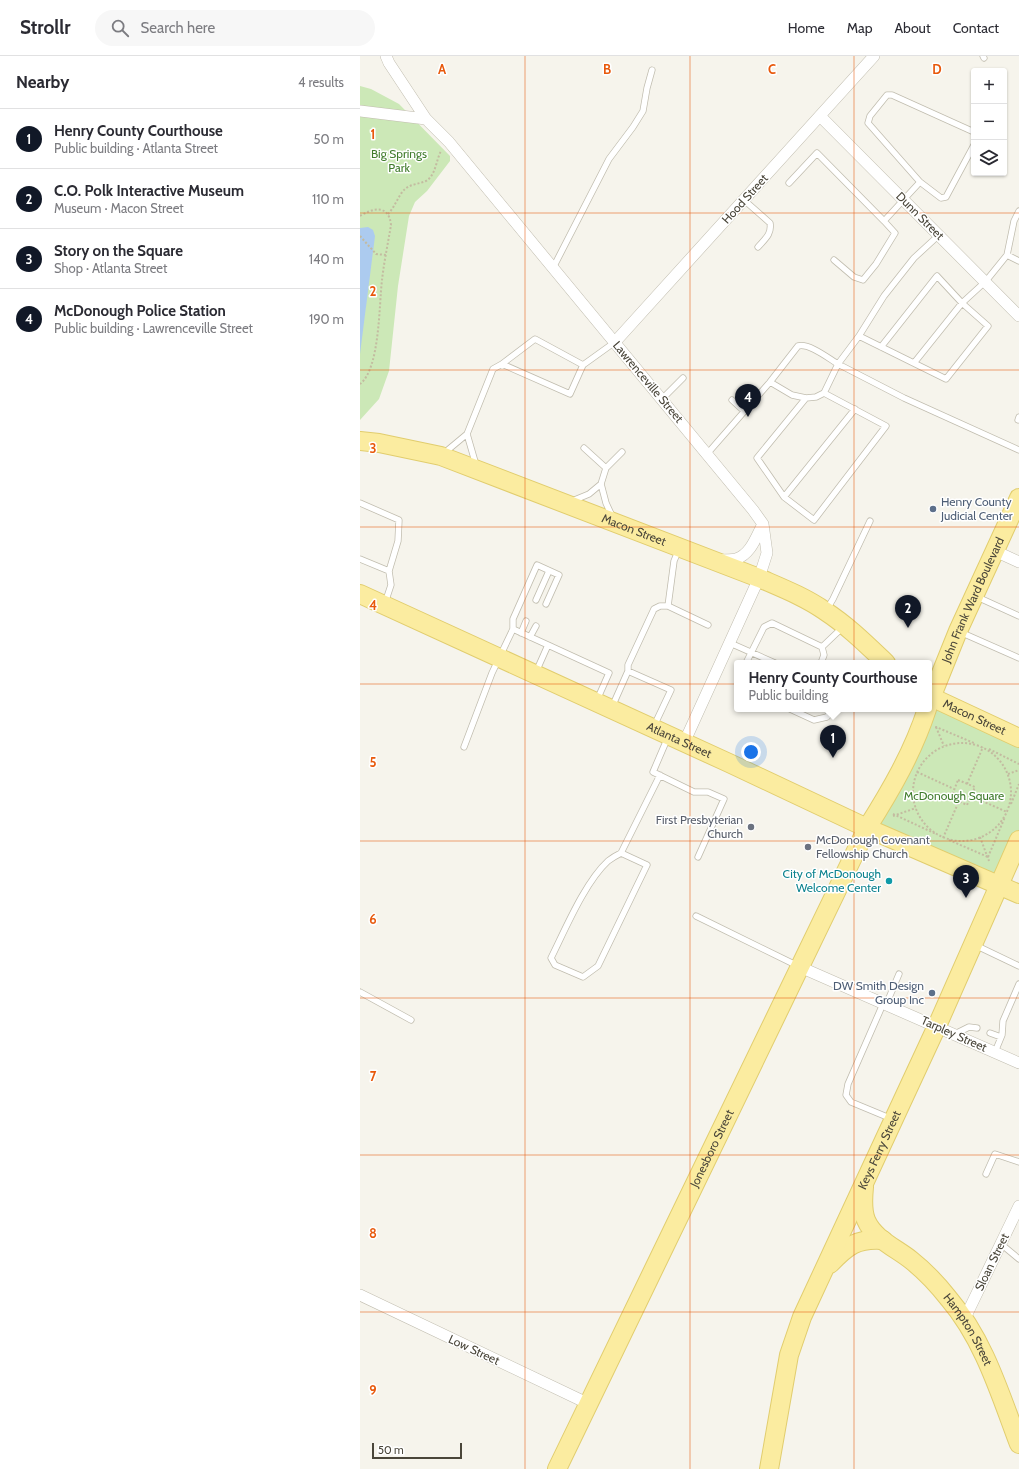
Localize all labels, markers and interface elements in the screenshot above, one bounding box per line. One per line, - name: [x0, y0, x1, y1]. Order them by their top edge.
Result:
- search box: [95, 10, 375, 46]
- text: Strollr: [20, 16, 71, 39]
- icon: search: [109, 17, 131, 39]
- text: Search here: [141, 19, 215, 37]
- text: Home: [788, 19, 825, 37]
- text: Map: [847, 19, 872, 37]
- text: About: [894, 19, 931, 37]
- text: Contact: [953, 19, 999, 37]
- text: A: [438, 61, 447, 77]
- text: B: [603, 61, 611, 77]
- text: C: [768, 61, 776, 77]
- text: D: [932, 61, 942, 77]
- map controls: [971, 68, 1007, 176]
- button: +: [971, 68, 1007, 104]
- text: Nearby: [16, 72, 69, 92]
- text: 4 results: [298, 74, 344, 90]
- button: −: [971, 104, 1007, 140]
- text: Henry County Courthouse: [54, 122, 223, 140]
- text: 1: [371, 126, 375, 142]
- text: 1: [27, 131, 31, 147]
- text: 50 m: [314, 131, 344, 147]
- text: Public building · Atlanta Street: [54, 140, 218, 156]
- button: layers: [971, 140, 1007, 176]
- park label: Big Springs Park: [371, 146, 427, 175]
- street label: Hood Street: [718, 171, 771, 227]
- text: C.O. Polk Interactive Museum: [54, 182, 244, 200]
- street label: Dunn Street: [893, 188, 948, 243]
- text: 2: [26, 191, 32, 207]
- text: 110 m: [312, 191, 344, 207]
- text: Museum · Macon Street: [54, 200, 184, 216]
- text: Story on the Square: [54, 242, 183, 260]
- text: 3: [25, 251, 33, 267]
- text: 140 m: [309, 251, 344, 267]
- text: Shop · Atlanta Street: [54, 260, 167, 276]
- text: 2: [370, 283, 377, 299]
- text: McDonough Police Station: [54, 302, 226, 320]
- text: 4: [25, 311, 33, 327]
- text: 190 m: [309, 311, 344, 327]
- text: Public building · Lawrenceville Street: [54, 320, 253, 336]
- street label: Lawrenceville Street: [610, 338, 687, 426]
- pin: 4: [735, 384, 761, 417]
- text: 3: [369, 440, 377, 456]
- place label: Henry County Judicial Center: [940, 494, 1013, 523]
- marker: Henry County Judicial Center: [928, 504, 938, 514]
- street label: Macon Street: [600, 510, 668, 549]
- street label: John Frank Ward Boulevard: [938, 535, 1007, 666]
- pin: 2: [895, 595, 921, 628]
- text: 4: [369, 597, 377, 613]
- popup: [734, 660, 932, 712]
- text: Henry County Courthouse: [749, 669, 917, 687]
- text: Public building: [749, 687, 828, 703]
- street label: Macon Street: [941, 696, 1008, 738]
- street label: Atlanta Street: [645, 718, 714, 761]
- pin: 1: [820, 725, 846, 758]
- your location: [741, 742, 761, 762]
- text: 5: [370, 754, 377, 770]
- park label: McDonough Square: [904, 788, 1004, 803]
- place label: First Presbyterian Church: [656, 812, 743, 841]
- marker: First Presbyterian Church: [746, 822, 756, 832]
- place label: McDonough Covenant Fellowship Church: [816, 832, 930, 861]
- marker: McDonough Covenant Fellowship Church: [803, 842, 813, 852]
- pin: 3: [953, 865, 979, 898]
- place label: City of McDonough Welcome Center: [782, 866, 881, 895]
- marker: City of McDonough Welcome Center: [884, 876, 894, 886]
- text: 6: [369, 911, 377, 927]
- place label: DW Smith Design Group Inc: [833, 978, 925, 1007]
- marker: DW Smith Design Group Inc: [927, 988, 937, 998]
- street label: Tarpley Street: [919, 1012, 989, 1055]
- text: 7: [370, 1068, 377, 1084]
- street label: Jonesboro Street: [686, 1107, 737, 1190]
- street label: Keys Ferry Street: [854, 1108, 904, 1192]
- text: 8: [369, 1225, 377, 1241]
- street label: Sloan Street: [971, 1230, 1012, 1293]
- street label: Hampton Street: [940, 1290, 996, 1368]
- street label: Low Street: [446, 1331, 502, 1368]
- text: 9: [369, 1382, 377, 1398]
- scale bar: [372, 1441, 462, 1460]
- text: 50 m: [378, 1443, 404, 1457]

